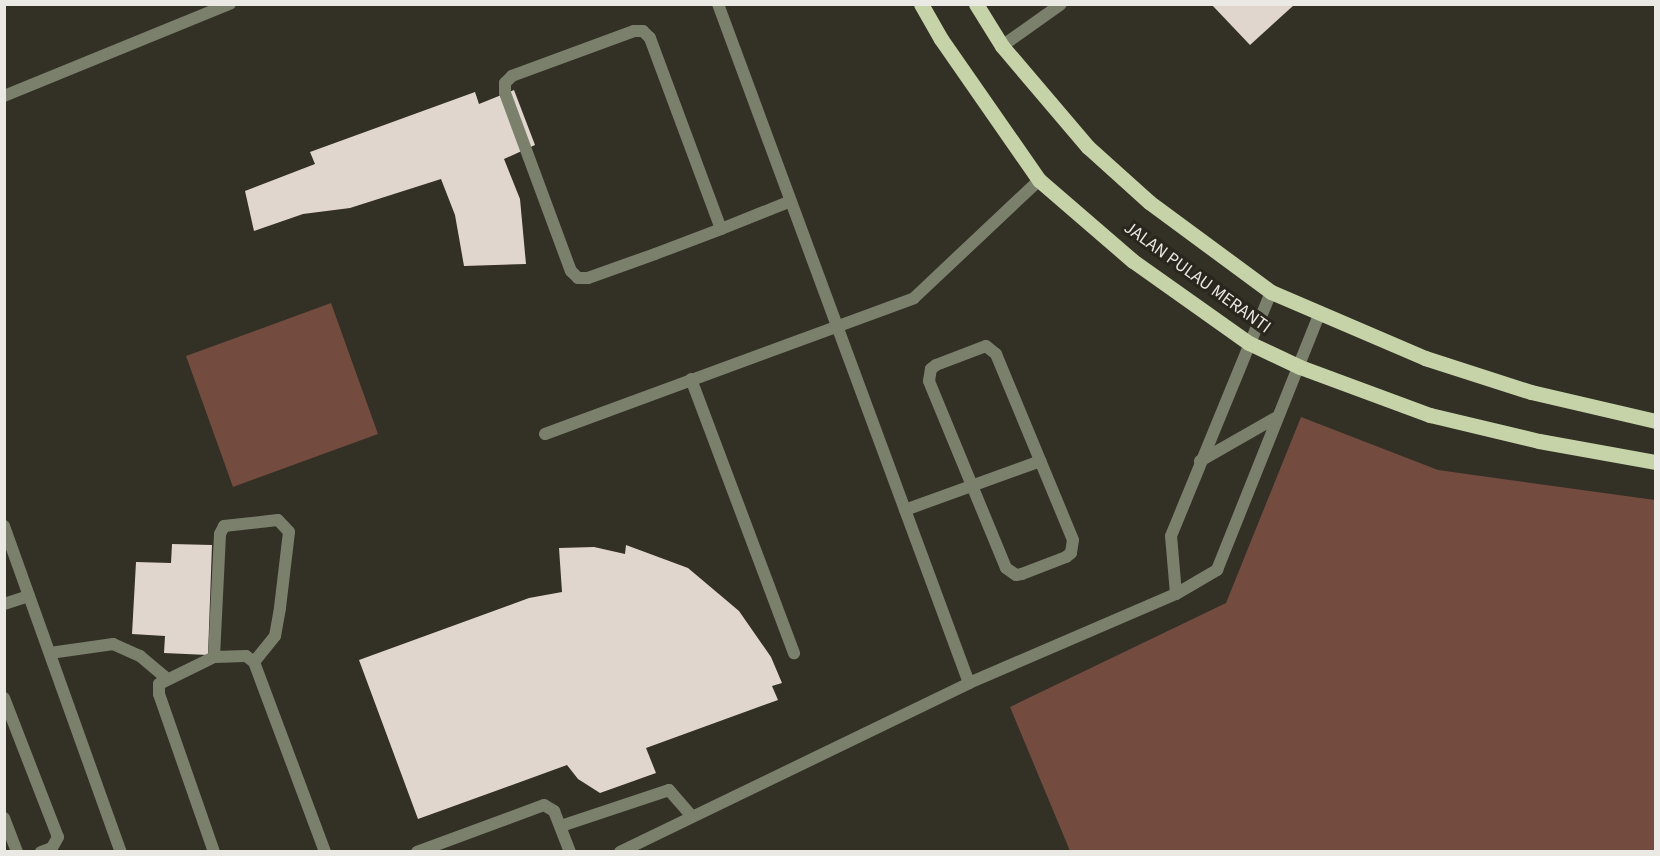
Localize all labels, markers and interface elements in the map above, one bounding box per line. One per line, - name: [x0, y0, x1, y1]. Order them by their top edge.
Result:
- street label: JALAN PULAU MERANTI: [1119, 218, 1275, 338]

